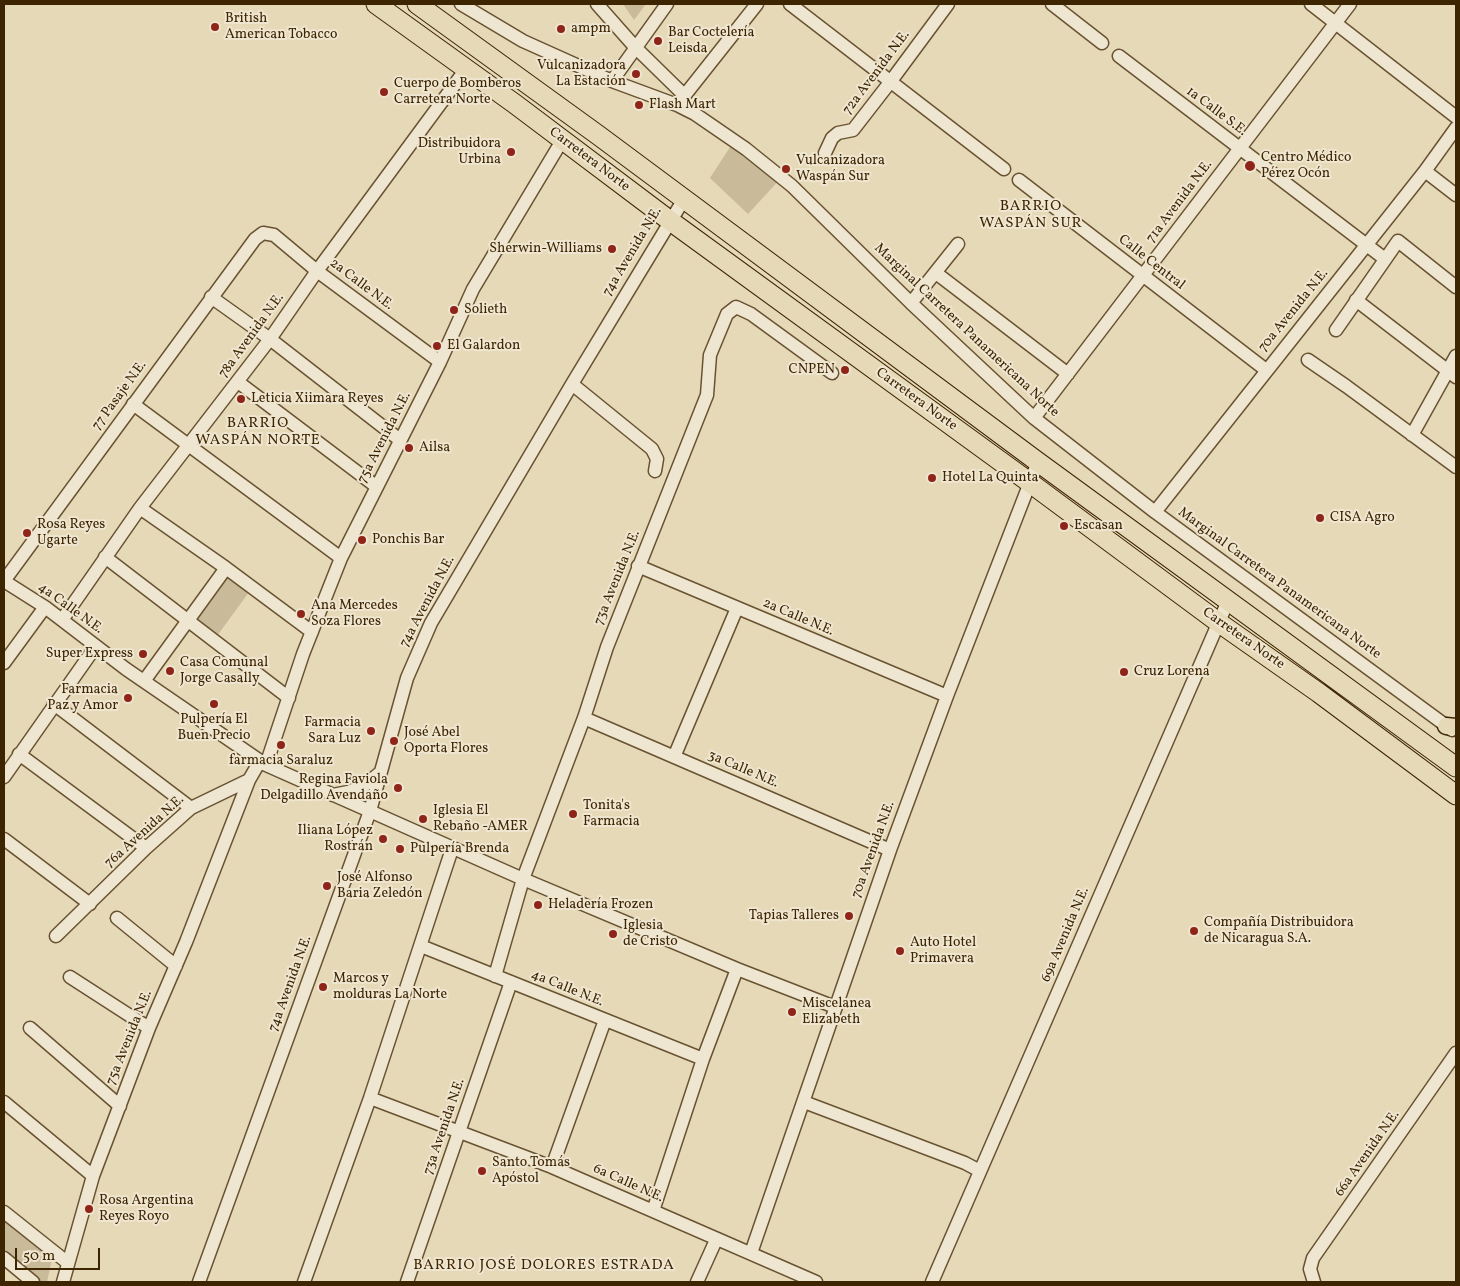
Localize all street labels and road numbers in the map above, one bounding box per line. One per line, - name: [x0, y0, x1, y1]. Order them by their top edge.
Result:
- street label: 72a Avenida N.E.: [840, 27, 914, 119]
- street label: 1a Calle S.E.: [1182, 84, 1250, 140]
- street label: Carretera Norte: [545, 124, 633, 196]
- street label: 71a Avenida N.E.: [1143, 157, 1217, 247]
- street label: 74a Avenida N.E.: [600, 204, 666, 300]
- street label: Calle Central: [1114, 232, 1188, 294]
- street label: Marginal Carretera Panamericana Norte: [870, 241, 1062, 421]
- street label: 2a Calle N.E.: [326, 256, 396, 314]
- street label: 70a Avenida N.E.: [1255, 266, 1333, 356]
- street label: 78a Avenida N.E.: [216, 290, 288, 382]
- street label: 77 Pasaje N.E.: [89, 358, 151, 434]
- street label: Carretera Norte: [872, 365, 960, 435]
- street label: 75a Avenida N.E.: [355, 389, 415, 487]
- street label: Marginal Carretera Panamericana Norte: [1174, 505, 1384, 663]
- street label: 73a Avenida N.E.: [591, 528, 645, 628]
- street label: 74a Avenida N.E.: [397, 553, 459, 651]
- street label: 4a Calle N.E.: [34, 580, 106, 638]
- street label: 2a Calle N.E.: [760, 595, 836, 641]
- street label: Carretera Norte: [1199, 604, 1287, 674]
- street label: 3a Calle N.E.: [705, 748, 781, 792]
- street label: 76a Avenida N.E.: [102, 792, 188, 872]
- street label: 70a Avenida N.E.: [849, 799, 899, 901]
- street label: 69a Avenida N.E.: [1038, 885, 1094, 985]
- street label: 74a Avenida N.E.: [266, 934, 316, 1034]
- street label: 4a Calle N.E.: [528, 967, 606, 1011]
- street label: 75a Avenida N.E.: [103, 988, 157, 1088]
- street label: 73a Avenida N.E.: [421, 1077, 469, 1177]
- street label: 66a Avenida N.E.: [1332, 1108, 1404, 1200]
- street label: 6a Calle N.E.: [590, 1161, 666, 1207]

